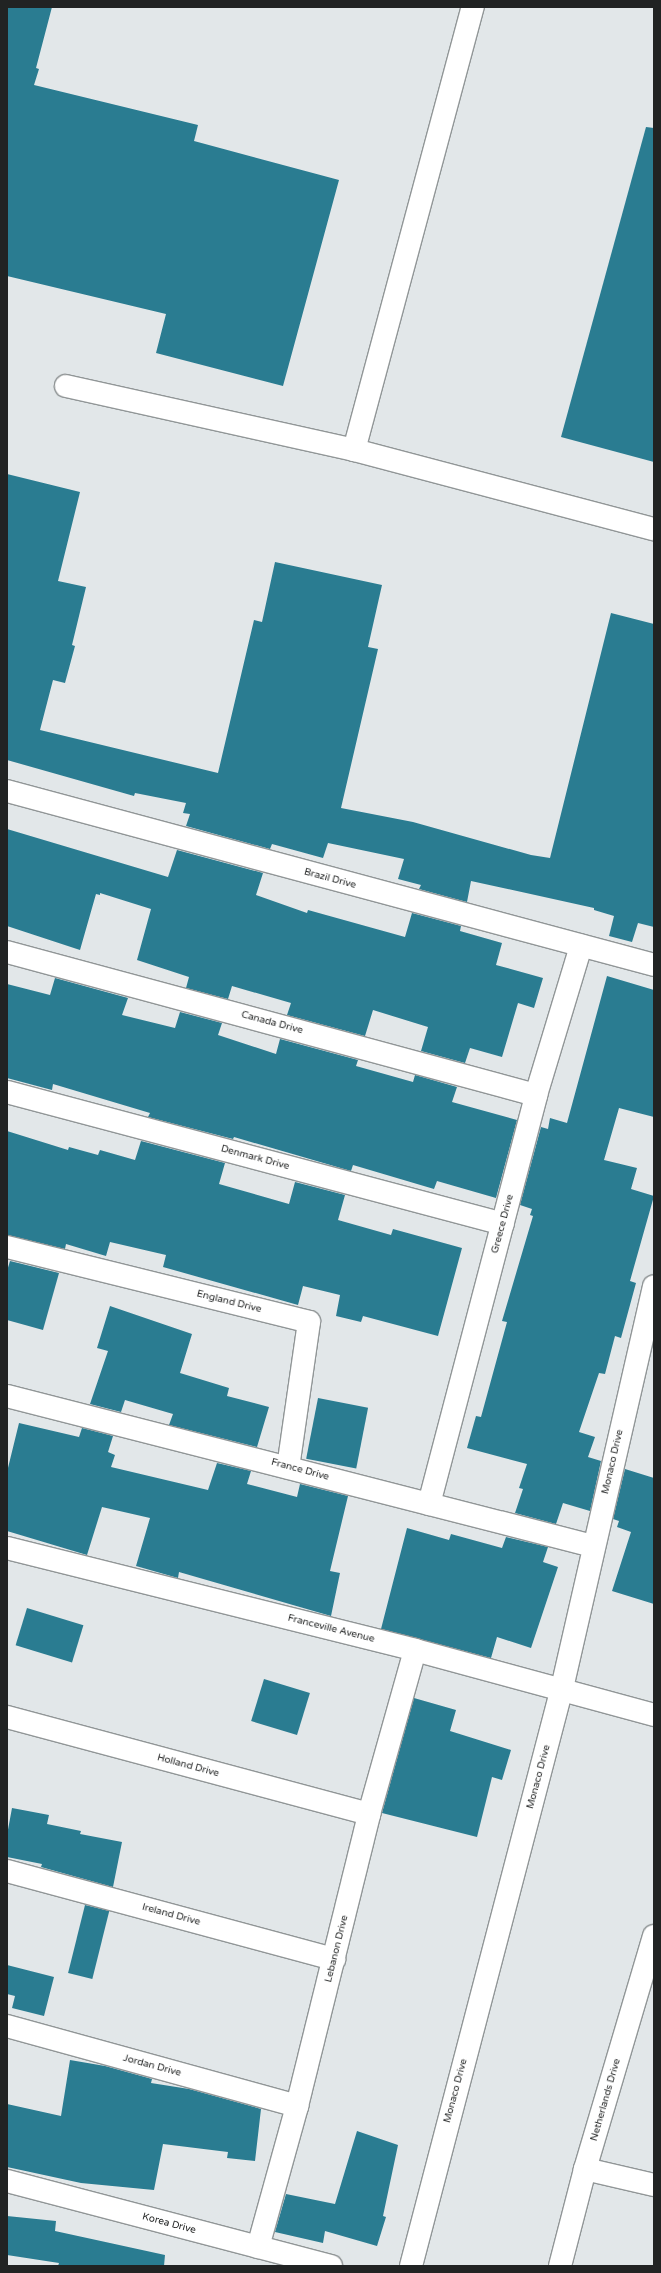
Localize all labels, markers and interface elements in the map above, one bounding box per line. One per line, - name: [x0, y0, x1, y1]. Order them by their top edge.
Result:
- street label: Brazil Drive: [303, 866, 357, 892]
- street label: Canada Drive: [240, 1009, 304, 1037]
- street label: Denmark Drive: [219, 1143, 291, 1173]
- street label: Greece Drive: [489, 1193, 517, 1255]
- street label: England Drive: [195, 1288, 263, 1316]
- street label: Monaco Drive: [600, 1429, 626, 1495]
- street label: France Drive: [270, 1457, 330, 1483]
- street label: Franceville Avenue: [286, 1612, 376, 1646]
- street label: Monaco Drive: [525, 1744, 553, 1810]
- street label: Holland Drive: [156, 1752, 220, 1780]
- street label: Ireland Drive: [141, 1901, 201, 1929]
- street label: Lebanon Drive: [323, 1914, 351, 1984]
- street label: Jordan Drive: [122, 2052, 182, 2080]
- street label: Netherlands Drive: [588, 2057, 624, 2143]
- street label: Monaco Drive: [442, 2058, 470, 2124]
- street label: Korea Drive: [141, 2211, 197, 2237]

